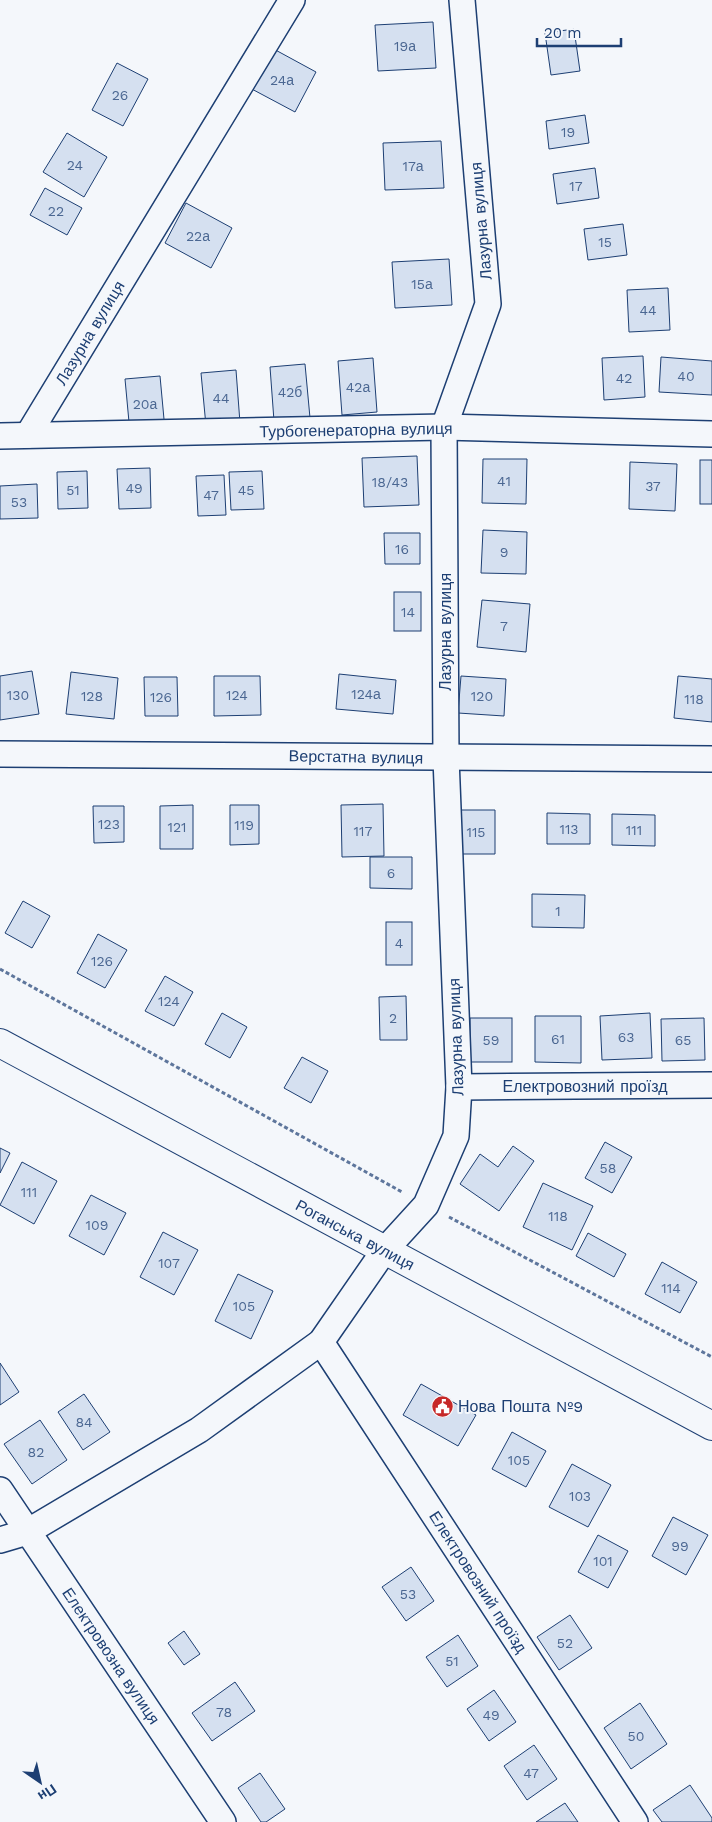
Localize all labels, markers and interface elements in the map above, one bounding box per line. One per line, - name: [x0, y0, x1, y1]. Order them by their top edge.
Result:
- scale bar: [537, 15, 621, 47]
- text: 20 m: [544, 24, 582, 42]
- house number: 19а: [394, 38, 416, 54]
- house number: 24а: [270, 72, 294, 88]
- house number: 26: [112, 87, 128, 103]
- house number: 19: [561, 124, 575, 140]
- house number: 24: [67, 157, 83, 173]
- house number: 17а: [402, 158, 424, 174]
- street label: Лазурна вулиця: [466, 161, 496, 281]
- house number: 17: [569, 178, 583, 194]
- house number: 22: [48, 203, 64, 219]
- house number: 22а: [186, 228, 210, 244]
- house number: 15: [598, 234, 612, 250]
- house number: 15а: [411, 276, 433, 292]
- street label: Лазурна вулиця: [51, 277, 129, 389]
- house number: 44: [639, 302, 657, 318]
- house number: 40: [677, 368, 695, 384]
- house number: 42: [616, 370, 632, 386]
- house number: 42а: [346, 379, 370, 395]
- house number: 42б: [278, 384, 302, 400]
- house number: 44: [212, 390, 230, 406]
- house number: 20а: [133, 396, 158, 412]
- street label: Турбогенераторна вулиця: [259, 419, 453, 441]
- house number: 41: [497, 473, 511, 489]
- house number: 18/43: [372, 474, 408, 490]
- house number: 37: [645, 478, 661, 494]
- house number: 49: [125, 480, 143, 496]
- house number: 51: [66, 482, 80, 498]
- house number: 45: [238, 482, 254, 498]
- house number: 47: [203, 487, 219, 503]
- house number: 53: [11, 494, 27, 510]
- house number: 16: [395, 541, 409, 557]
- house number: 9: [500, 544, 508, 560]
- street label: Лазурна вулиця: [436, 573, 455, 691]
- house number: 14: [401, 604, 415, 620]
- house number: 7: [500, 618, 508, 634]
- house number: 124а: [351, 686, 381, 702]
- house number: 130: [7, 687, 29, 703]
- house number: 124: [226, 687, 248, 703]
- house number: 128: [81, 688, 103, 704]
- house number: 120: [471, 688, 493, 704]
- house number: 126: [150, 689, 172, 705]
- house number: 118: [684, 691, 704, 707]
- street label: Верстатна вулиця: [289, 746, 423, 768]
- house number: 123: [98, 816, 120, 832]
- house number: 119: [234, 817, 254, 833]
- house number: 121: [167, 819, 187, 835]
- house number: 113: [559, 821, 579, 837]
- house number: 111: [626, 822, 642, 838]
- house number: 117: [354, 823, 373, 839]
- house number: 115: [466, 824, 486, 840]
- house number: 6: [387, 865, 395, 881]
- house number: 1: [555, 903, 561, 919]
- house number: 4: [395, 935, 403, 951]
- house number: 126: [91, 953, 113, 969]
- street label: Лазурна вулиця: [444, 978, 468, 1096]
- house number: 124: [158, 993, 180, 1009]
- house number: 2: [389, 1010, 397, 1026]
- house number: 63: [618, 1029, 634, 1045]
- house number: 61: [551, 1031, 565, 1047]
- house number: 59: [483, 1032, 499, 1048]
- house number: 65: [675, 1032, 691, 1048]
- street label: Електровозний проїзд: [503, 1077, 668, 1096]
- house number: 58: [600, 1160, 616, 1176]
- house number: 111: [21, 1184, 37, 1200]
- street label: Роганська вулиця: [292, 1196, 418, 1274]
- house number: 118: [548, 1208, 568, 1224]
- house number: 109: [86, 1217, 108, 1233]
- house number: 107: [158, 1255, 180, 1271]
- house number: 114: [661, 1280, 681, 1296]
- house number: 105: [233, 1298, 255, 1314]
- public building icon: Нова Пошта №9: [430, 1394, 454, 1418]
- place label: Нова Пошта №9: [458, 1397, 583, 1416]
- house number: 84: [75, 1414, 93, 1430]
- house number: 82: [28, 1444, 44, 1460]
- house number: 105: [508, 1452, 530, 1468]
- house number: 103: [569, 1488, 591, 1504]
- street label: Електровозний проїзд: [425, 1508, 531, 1657]
- house number: 99: [671, 1538, 689, 1554]
- house number: 101: [593, 1553, 613, 1569]
- street label: Електровозна вулиця: [58, 1584, 164, 1728]
- house number: 53: [400, 1586, 416, 1602]
- house number: 52: [557, 1635, 573, 1651]
- house number: 51: [445, 1653, 459, 1669]
- house number: 78: [216, 1704, 232, 1720]
- house number: 49: [482, 1707, 500, 1723]
- house number: 50: [628, 1728, 644, 1744]
- north arrow: [15, 1757, 65, 1807]
- house number: 47: [523, 1765, 539, 1781]
- text: Пн: [35, 1781, 59, 1805]

